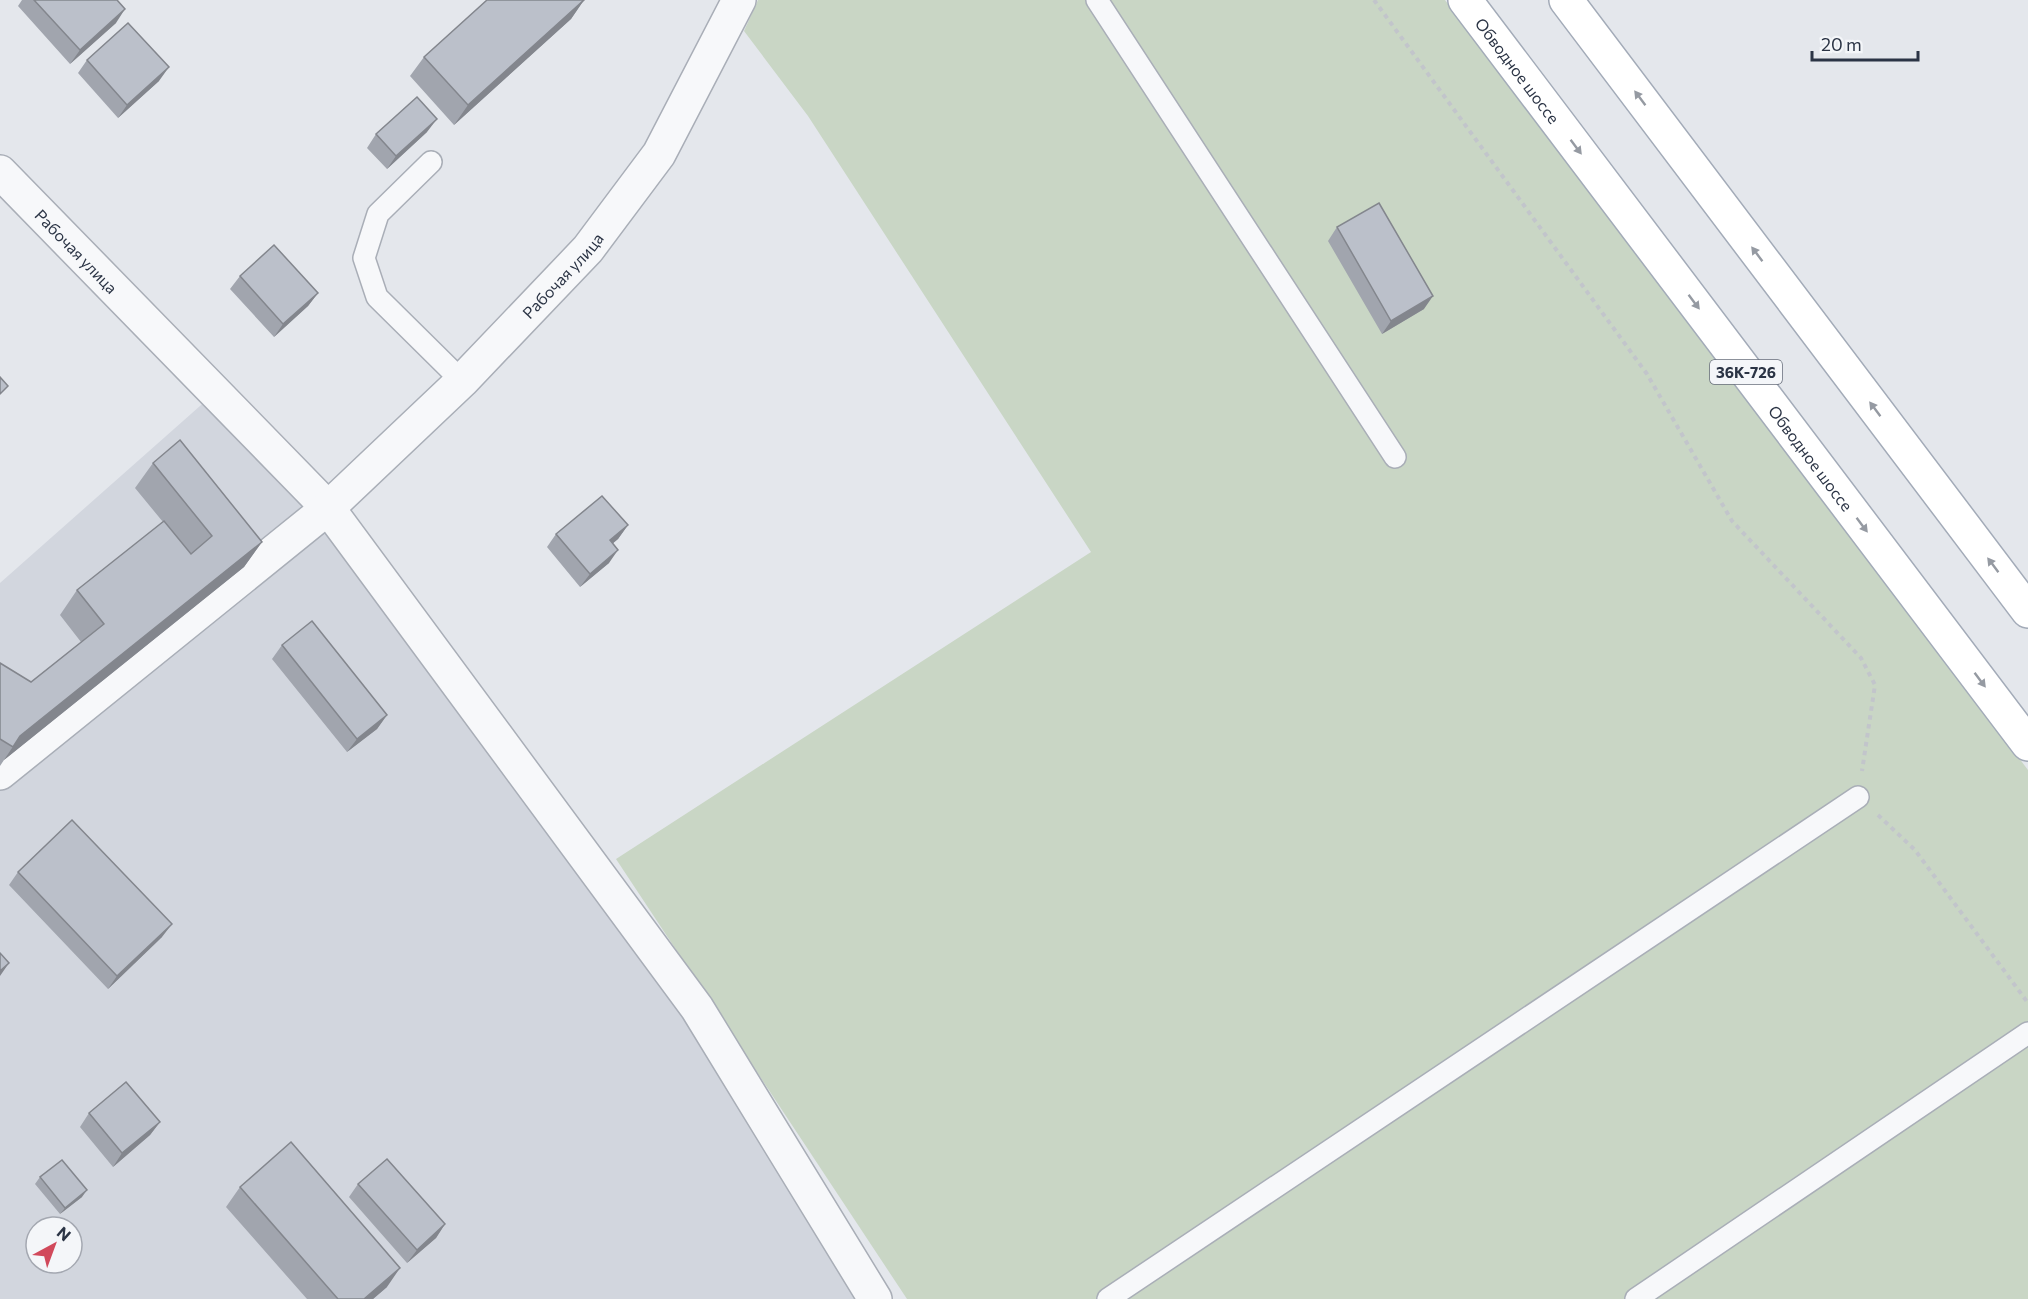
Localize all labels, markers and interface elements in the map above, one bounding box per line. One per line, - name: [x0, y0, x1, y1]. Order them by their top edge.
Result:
- street label: Обводное шоссе: [1472, 14, 1564, 127]
- scale bar: [1812, 24, 1918, 62]
- text: 20 m: [1821, 33, 1862, 55]
- one-way arrow: [1634, 91, 1646, 106]
- one-way arrow: [1570, 139, 1582, 155]
- street label: Рабочая улица: [32, 205, 122, 297]
- street label: Рабочая улица: [518, 229, 606, 322]
- one-way arrow: [1752, 246, 1764, 261]
- one-way arrow: [1687, 295, 1699, 310]
- road number: 36К-726: [1710, 360, 1782, 384]
- street label: Обводное шоссе: [1765, 401, 1857, 514]
- one-way arrow: [1869, 402, 1881, 418]
- one-way arrow: [1856, 517, 1868, 532]
- one-way arrow: [1987, 557, 1999, 572]
- one-way arrow: [1974, 672, 1986, 688]
- north arrow: [24, 1215, 84, 1275]
- text: N: [53, 1222, 75, 1244]

